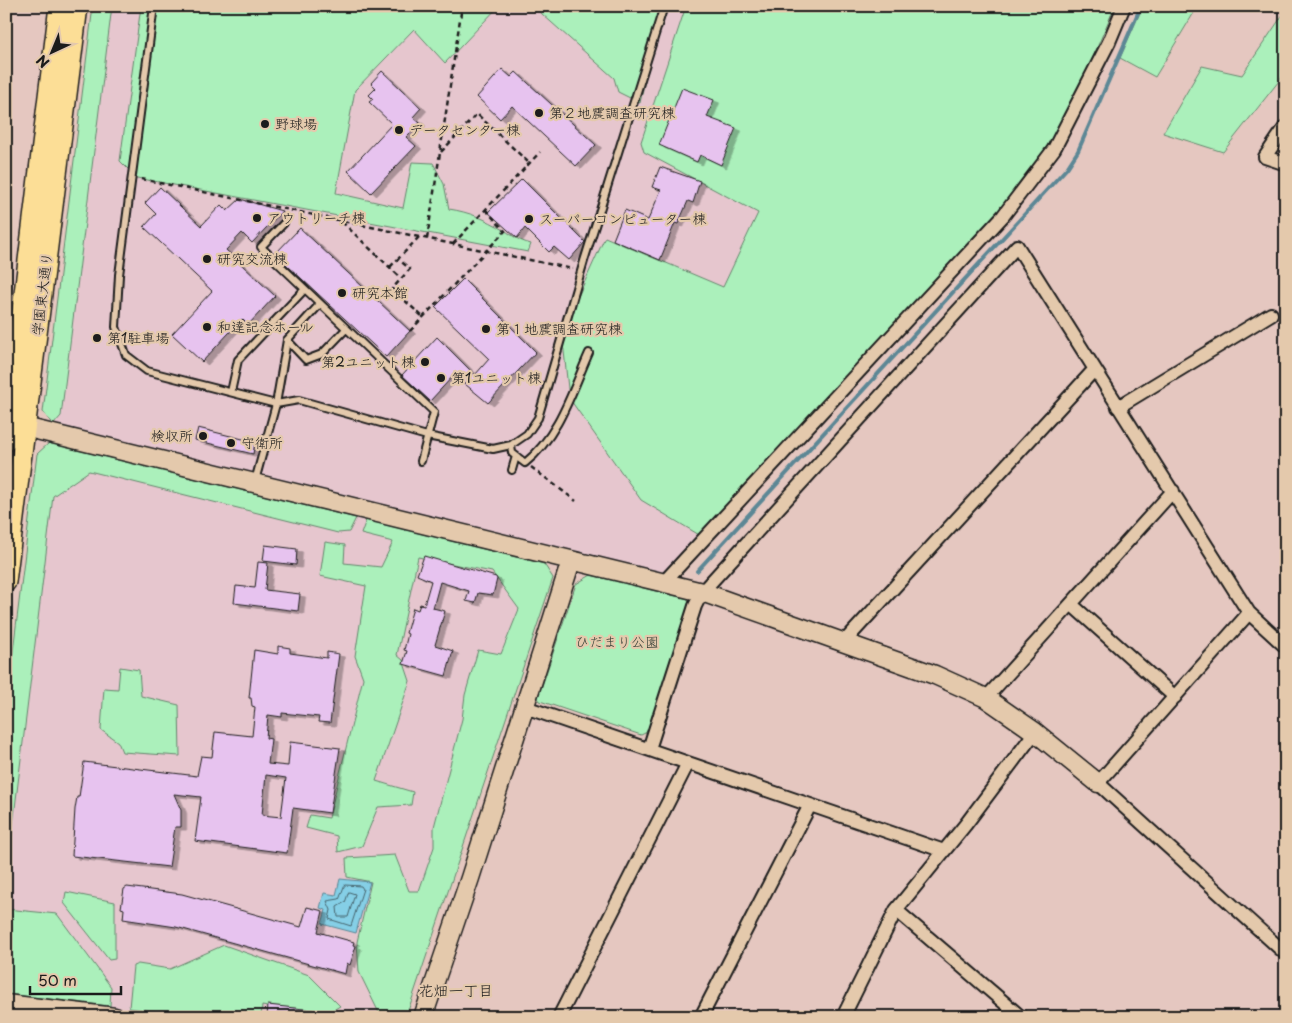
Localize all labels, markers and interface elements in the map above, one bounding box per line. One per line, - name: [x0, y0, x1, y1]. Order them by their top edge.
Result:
- north arrow: [28, 28, 78, 78]
- text: N: [31, 50, 54, 73]
- place label: 第２地震調査研究棟: [549, 102, 676, 123]
- marker: 第２地震調査研究棟: [533, 107, 545, 119]
- place label: 野球場: [275, 113, 317, 134]
- marker: 野球場: [259, 118, 271, 130]
- place label: データセンター棟: [409, 119, 521, 140]
- marker: データセンター棟: [393, 124, 405, 136]
- place label: アウトリーチ棟: [267, 207, 367, 228]
- place label: スーパーコンピューター棟: [539, 208, 707, 229]
- marker: アウトリーチ棟: [251, 212, 263, 224]
- marker: スーパーコンピューター棟: [523, 213, 535, 225]
- place label: 研究交流棟: [217, 248, 288, 269]
- street label: 学園東大通り: [26, 251, 57, 337]
- marker: 研究交流棟: [201, 253, 213, 265]
- place label: 研究本館: [352, 282, 408, 303]
- marker: 研究本館: [336, 287, 348, 299]
- place label: 和達記念ホール: [217, 316, 314, 337]
- place label: 第１地震調査研究棟: [496, 318, 623, 339]
- marker: 和達記念ホール: [201, 321, 213, 333]
- marker: 第１地震調査研究棟: [480, 323, 492, 335]
- place label: 第1駐車場: [107, 327, 169, 348]
- marker: 第1駐車場: [91, 332, 103, 344]
- place label: 第2ユニット棟: [321, 351, 416, 372]
- marker: 第2ユニット棟: [419, 356, 431, 368]
- place label: 第1ユニット棟: [451, 367, 542, 388]
- marker: 第1ユニット棟: [435, 372, 447, 384]
- place label: 検収所: [151, 425, 193, 446]
- marker: 検収所: [197, 430, 209, 442]
- place label: 守衛所: [241, 432, 283, 453]
- marker: 守衛所: [225, 437, 237, 449]
- park label: ひだまり公園: [575, 631, 659, 652]
- scale bar: [30, 963, 121, 995]
- text: 50 m: [38, 968, 77, 991]
- district label: 花畑一丁目: [418, 978, 494, 1001]

